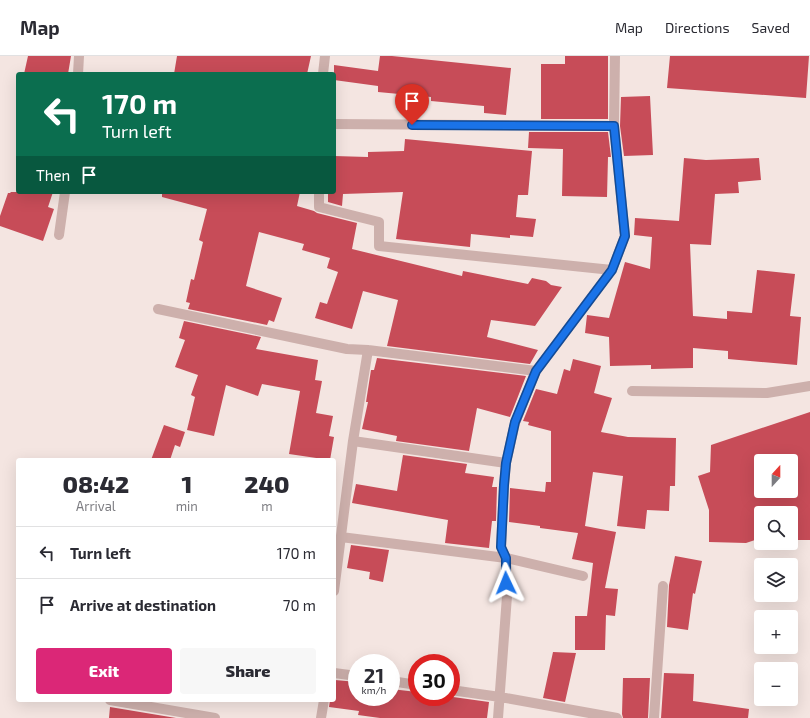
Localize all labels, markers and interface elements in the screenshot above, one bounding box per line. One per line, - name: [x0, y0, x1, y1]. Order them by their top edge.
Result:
- text: Map: [20, 16, 60, 39]
- text: Map: [615, 19, 643, 36]
- text: Directions: [665, 19, 730, 36]
- text: Saved: [752, 19, 790, 36]
- pin: [395, 84, 429, 125]
- text: 170 m: [102, 86, 177, 120]
- icon: left: [36, 88, 88, 140]
- icon: arrive: [401, 90, 423, 112]
- text: Turn left: [102, 120, 172, 142]
- icon: arrive: [78, 164, 100, 186]
- text: Then: [36, 166, 70, 184]
- north arrow: [754, 454, 798, 498]
- map controls: [754, 454, 798, 706]
- text: 08:42: [62, 469, 129, 498]
- text: 1: [181, 469, 192, 498]
- text: 240: [244, 469, 290, 498]
- text: Arrival: [76, 498, 116, 514]
- text: min: [176, 498, 198, 514]
- text: m: [261, 498, 273, 514]
- button: search: [754, 506, 798, 550]
- icon: left: [36, 542, 58, 564]
- text: Turn left: [70, 544, 131, 562]
- text: 170 m: [277, 544, 316, 562]
- button: layers: [754, 558, 798, 602]
- position arrow: [485, 562, 527, 604]
- icon: arrive: [36, 594, 58, 616]
- text: Arrive at destination: [70, 596, 216, 614]
- text: 70 m: [283, 596, 316, 614]
- button: +: [754, 610, 798, 654]
- button: Exit: [36, 648, 172, 694]
- button: Share: [180, 648, 316, 694]
- speed limit sign: 30: [408, 654, 460, 706]
- button: −: [754, 662, 798, 706]
- text: 21: [364, 663, 384, 687]
- text: km/h: [362, 684, 386, 696]

